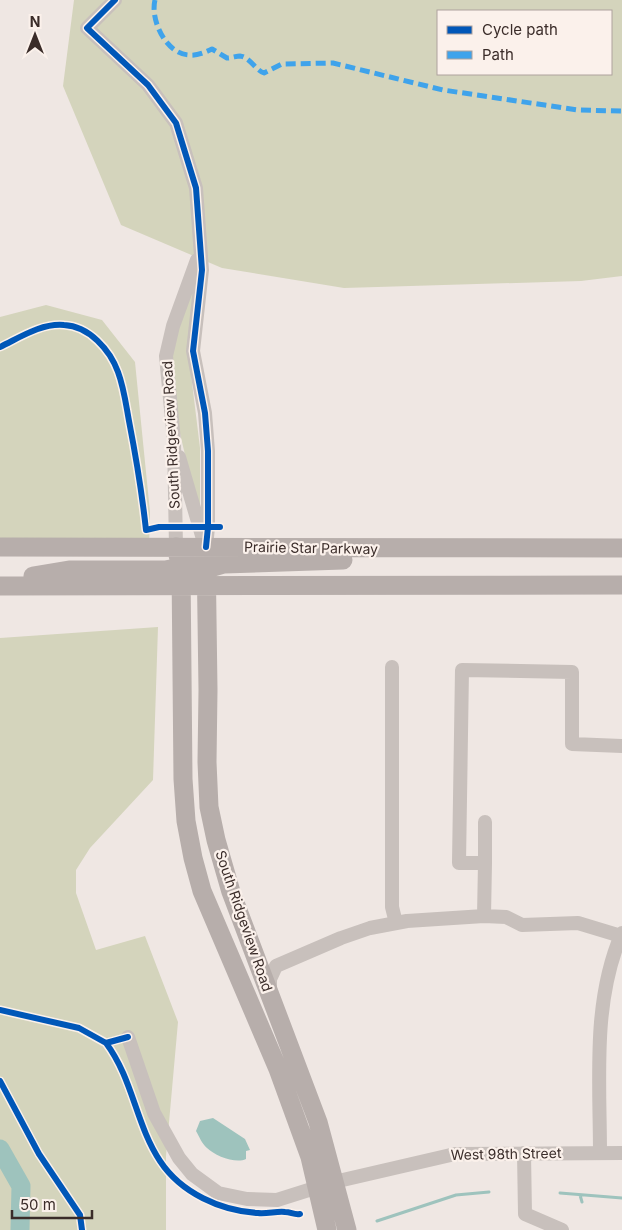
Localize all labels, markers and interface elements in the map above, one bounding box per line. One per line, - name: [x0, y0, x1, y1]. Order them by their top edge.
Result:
- north arrow: [10, 10, 60, 60]
- legend: [437, 10, 612, 75]
- text: N: [30, 13, 40, 30]
- text: Cycle path: [482, 20, 558, 39]
- text: Path: [482, 45, 514, 64]
- street label: South Ridgeview Road: [158, 361, 183, 509]
- street label: Prairie Star Parkway: [244, 538, 378, 557]
- street label: South Ridgeview Road: [212, 848, 277, 994]
- street label: West 98th Street: [450, 1144, 562, 1163]
- scale bar: [12, 1188, 92, 1220]
- text: 50 m: [20, 1195, 56, 1214]

